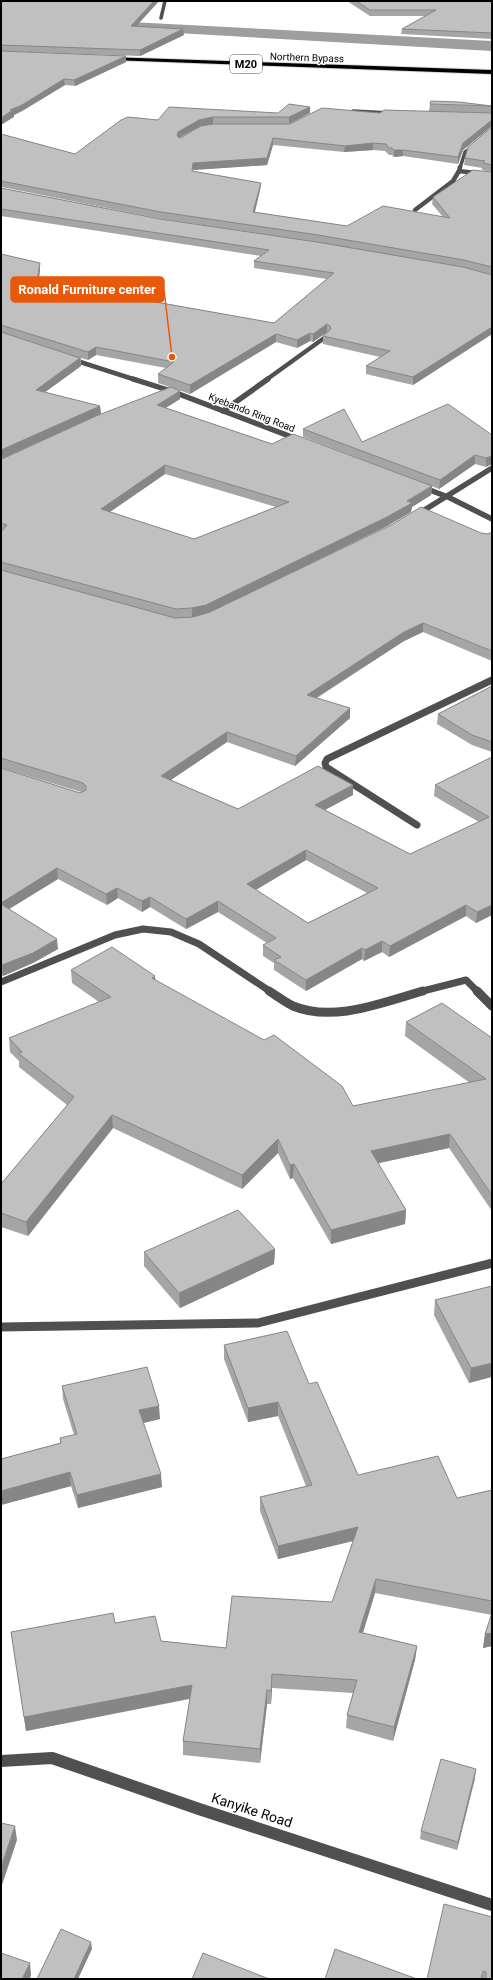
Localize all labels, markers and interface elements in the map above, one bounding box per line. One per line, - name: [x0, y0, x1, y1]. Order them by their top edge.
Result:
- street label: Northern Bypass: [270, 51, 344, 64]
- road number: M20: [230, 55, 262, 73]
- callout: Ronald Furniture center: [11, 277, 164, 302]
- text: Ronald Furniture center: [18, 282, 156, 297]
- street label: Kyebando Ring Road: [207, 391, 297, 434]
- street label: Kanyike Road: [210, 1789, 294, 1831]

